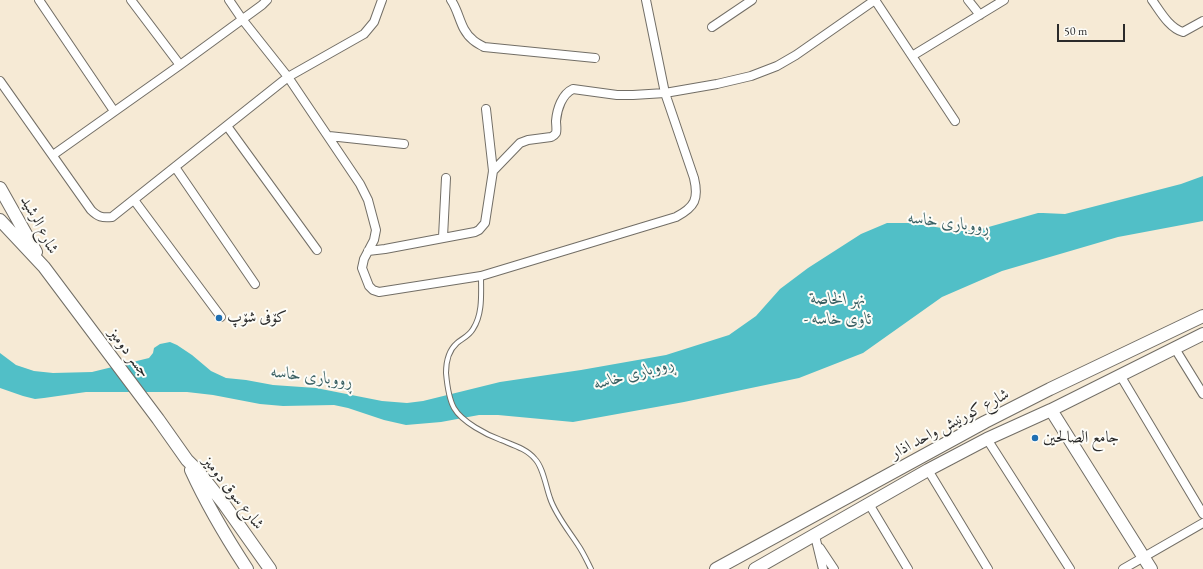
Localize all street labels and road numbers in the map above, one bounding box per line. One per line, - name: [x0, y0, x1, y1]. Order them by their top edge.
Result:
- street label: شارع الرشيد: [16, 193, 62, 257]
- street label: جسر دوميز: [104, 324, 154, 382]
- street label: شارع كورنيش واحد اذار: [887, 385, 1013, 463]
- street label: شارع سوق دوميز: [198, 452, 268, 534]

